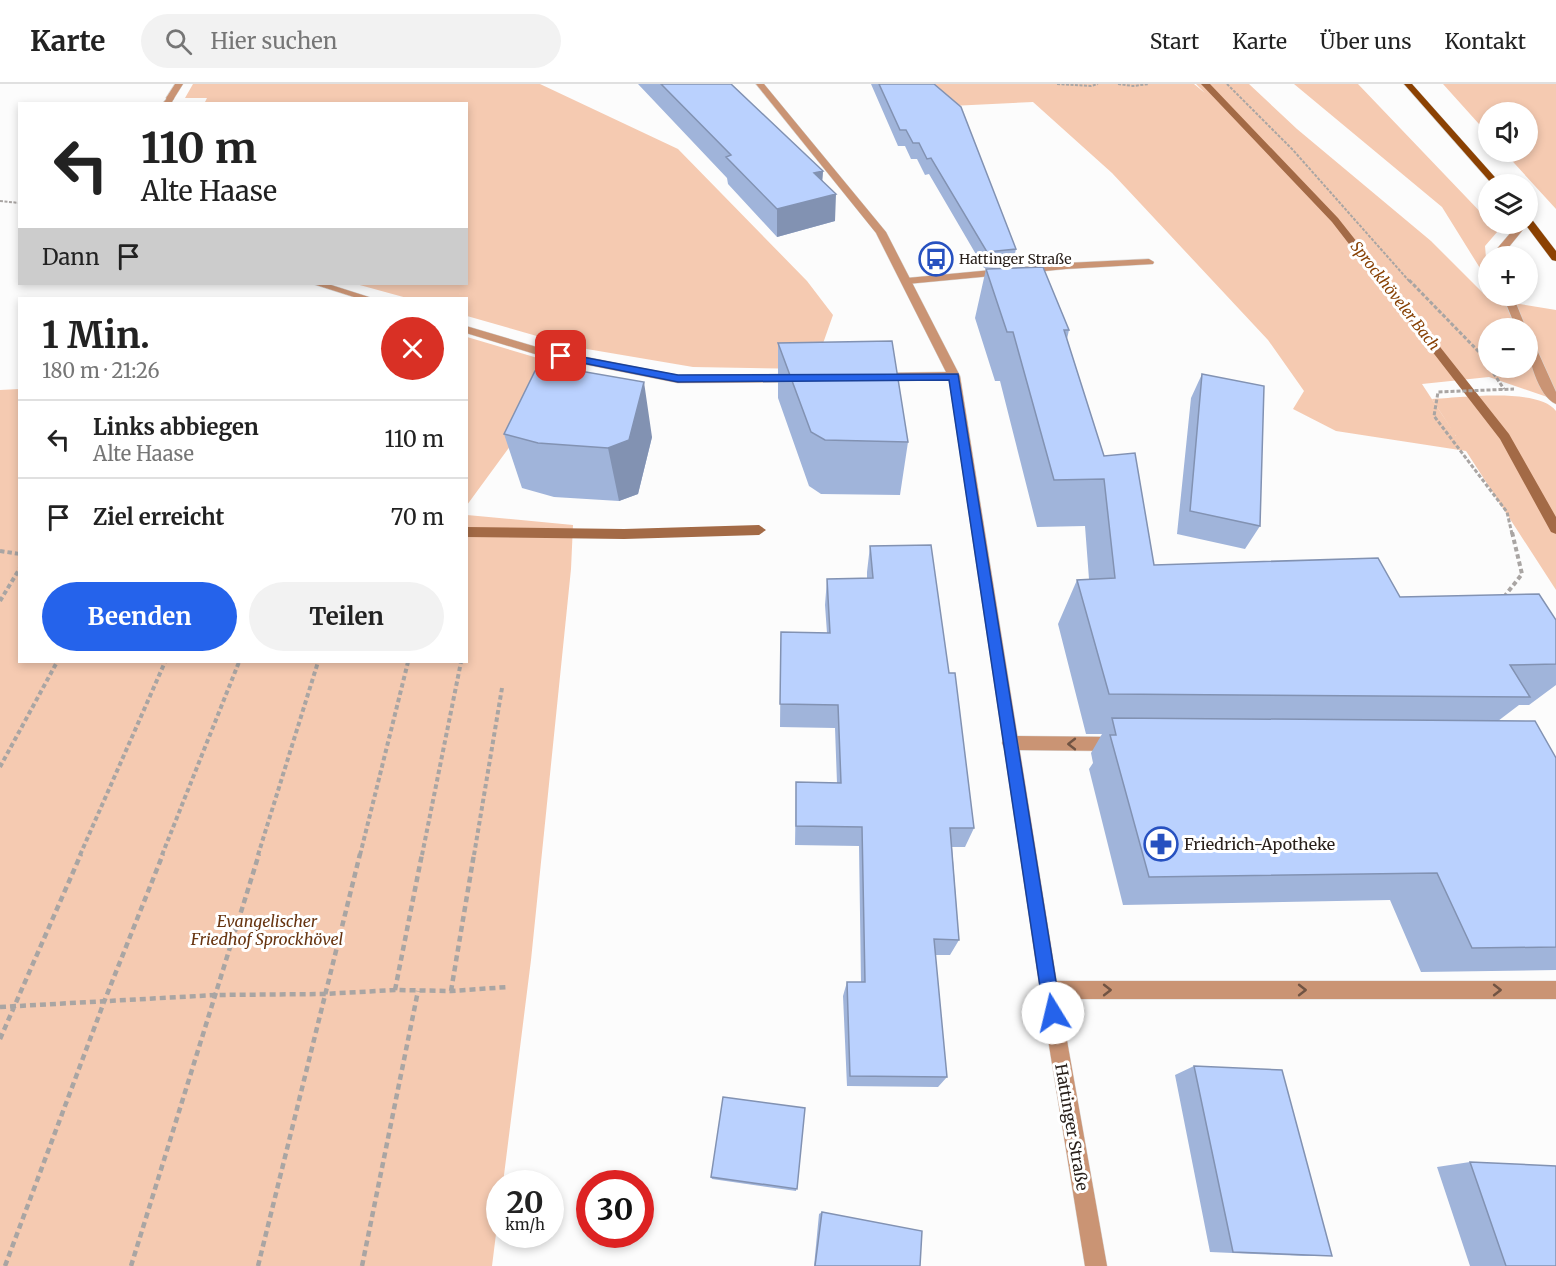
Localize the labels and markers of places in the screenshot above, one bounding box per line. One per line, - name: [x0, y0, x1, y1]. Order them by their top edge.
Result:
- bus stop icon: Hattinger Straße: [918, 241, 954, 277]
- place label: Hattinger Straße: [959, 250, 1072, 268]
- pin: [535, 330, 586, 381]
- pharmacy icon: Friedrich-Apotheke: [1143, 826, 1179, 862]
- place label: Friedrich-Apotheke: [1184, 834, 1335, 854]

